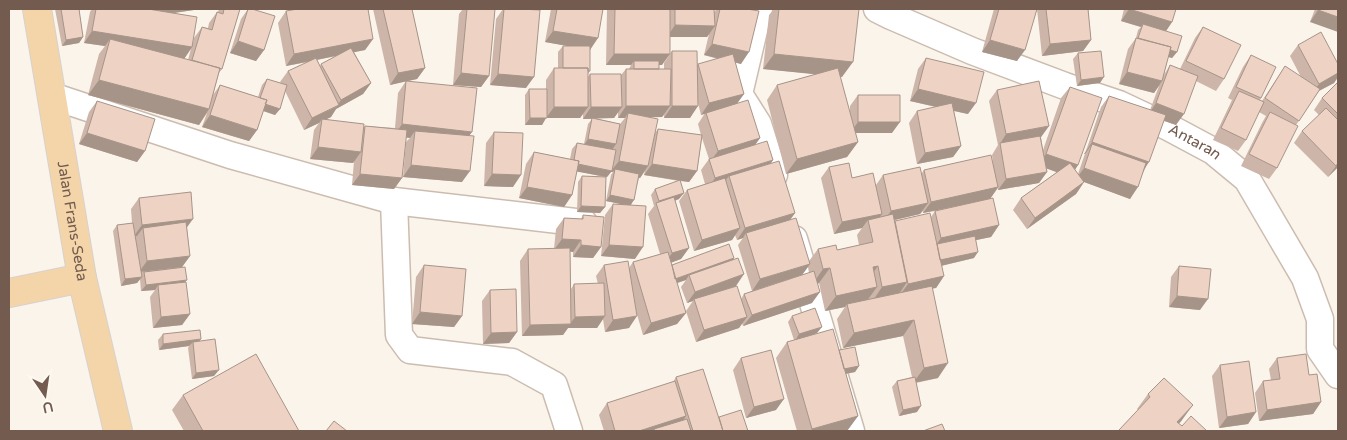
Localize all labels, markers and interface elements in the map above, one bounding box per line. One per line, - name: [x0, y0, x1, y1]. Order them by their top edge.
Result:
- street label: Antaran: [1165, 120, 1225, 163]
- street label: Jalan Frans-Seda: [54, 160, 91, 282]
- north arrow: [20, 370, 70, 420]
- text: U: [41, 398, 55, 417]

